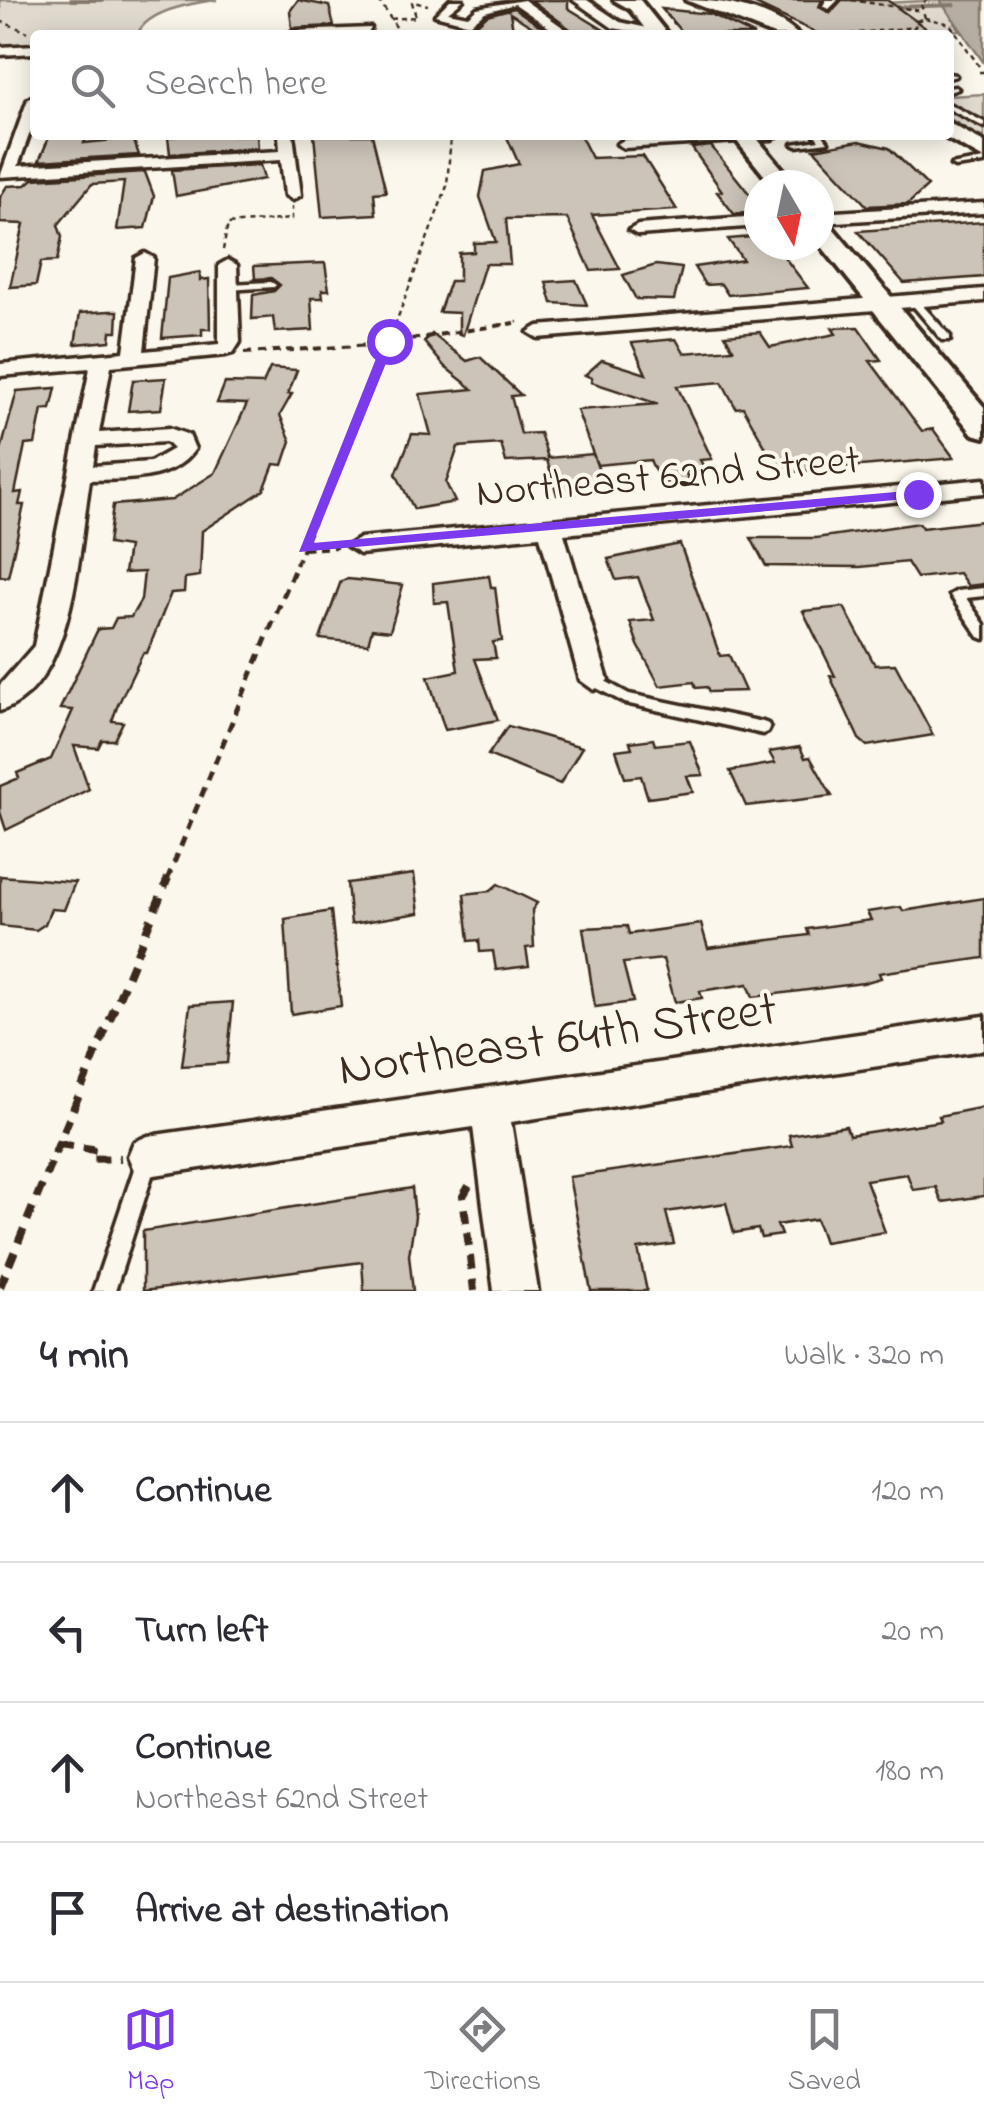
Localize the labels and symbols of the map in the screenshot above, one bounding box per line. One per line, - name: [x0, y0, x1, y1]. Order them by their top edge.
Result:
- north arrow: [744, 170, 834, 260]
- route start: [367, 319, 413, 365]
- street label: Northeast 62nd Street: [474, 431, 862, 525]
- route end: [896, 472, 942, 518]
- street label: Northeast 64th Street: [334, 974, 782, 1108]

